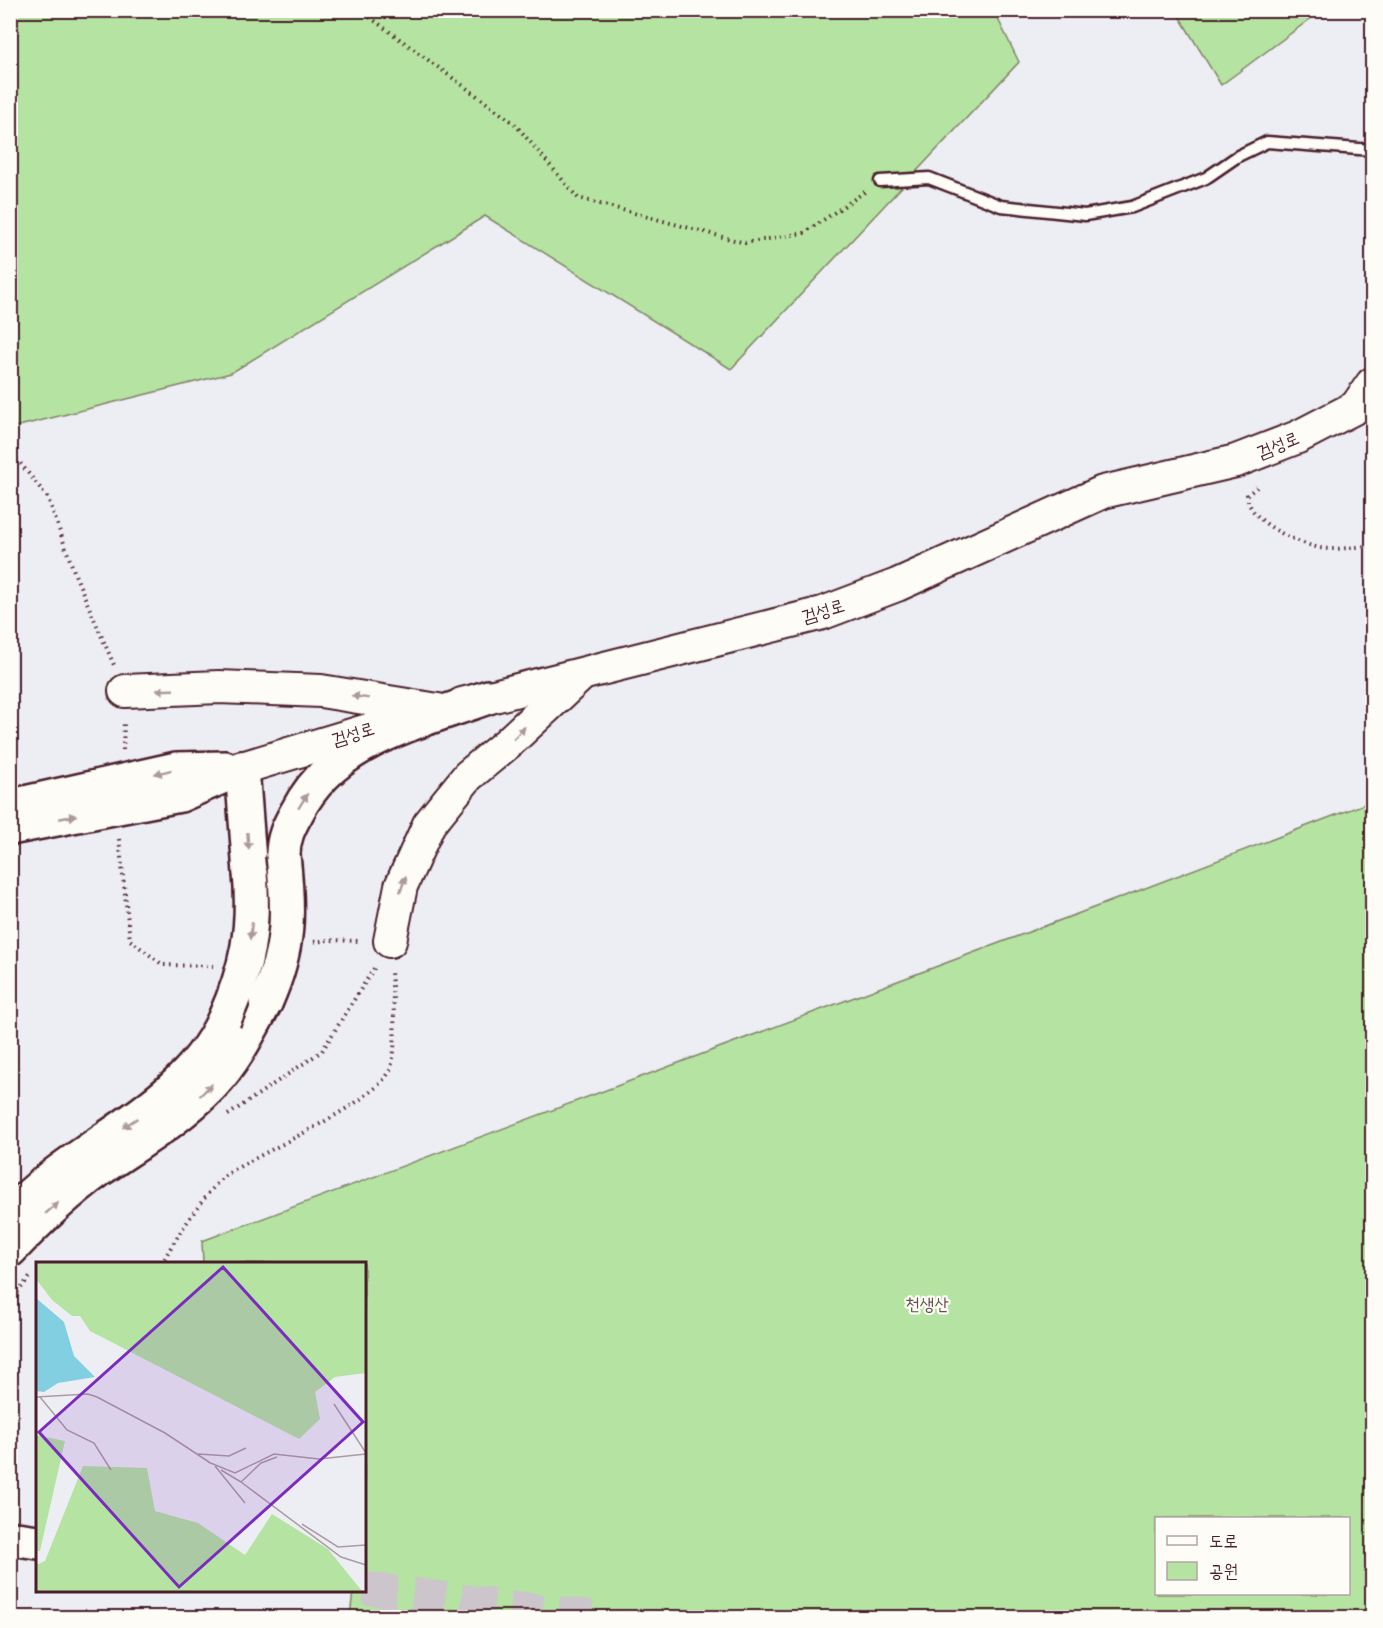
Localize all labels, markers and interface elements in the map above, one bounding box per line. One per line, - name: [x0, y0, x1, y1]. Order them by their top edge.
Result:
- street label: 검성로: [1254, 428, 1304, 467]
- street label: 검성로: [799, 595, 848, 632]
- one-way arrow: [156, 685, 175, 694]
- one-way arrow: [350, 693, 369, 702]
- street label: 검성로: [329, 718, 378, 755]
- one-way arrow: [512, 725, 526, 740]
- one-way arrow: [154, 767, 172, 777]
- one-way arrow: [297, 793, 308, 809]
- one-way arrow: [59, 812, 78, 821]
- one-way arrow: [243, 832, 253, 851]
- one-way arrow: [398, 875, 408, 893]
- one-way arrow: [246, 922, 256, 941]
- one-way arrow: [199, 1084, 213, 1098]
- one-way arrow: [121, 1118, 138, 1129]
- one-way arrow: [44, 1202, 59, 1215]
- inset map: [36, 1262, 366, 1592]
- park label: 천생산: [905, 1294, 949, 1319]
- legend: [1155, 1517, 1350, 1595]
- text: 도로: [1209, 1531, 1238, 1556]
- text: 공원: [1209, 1561, 1238, 1586]

